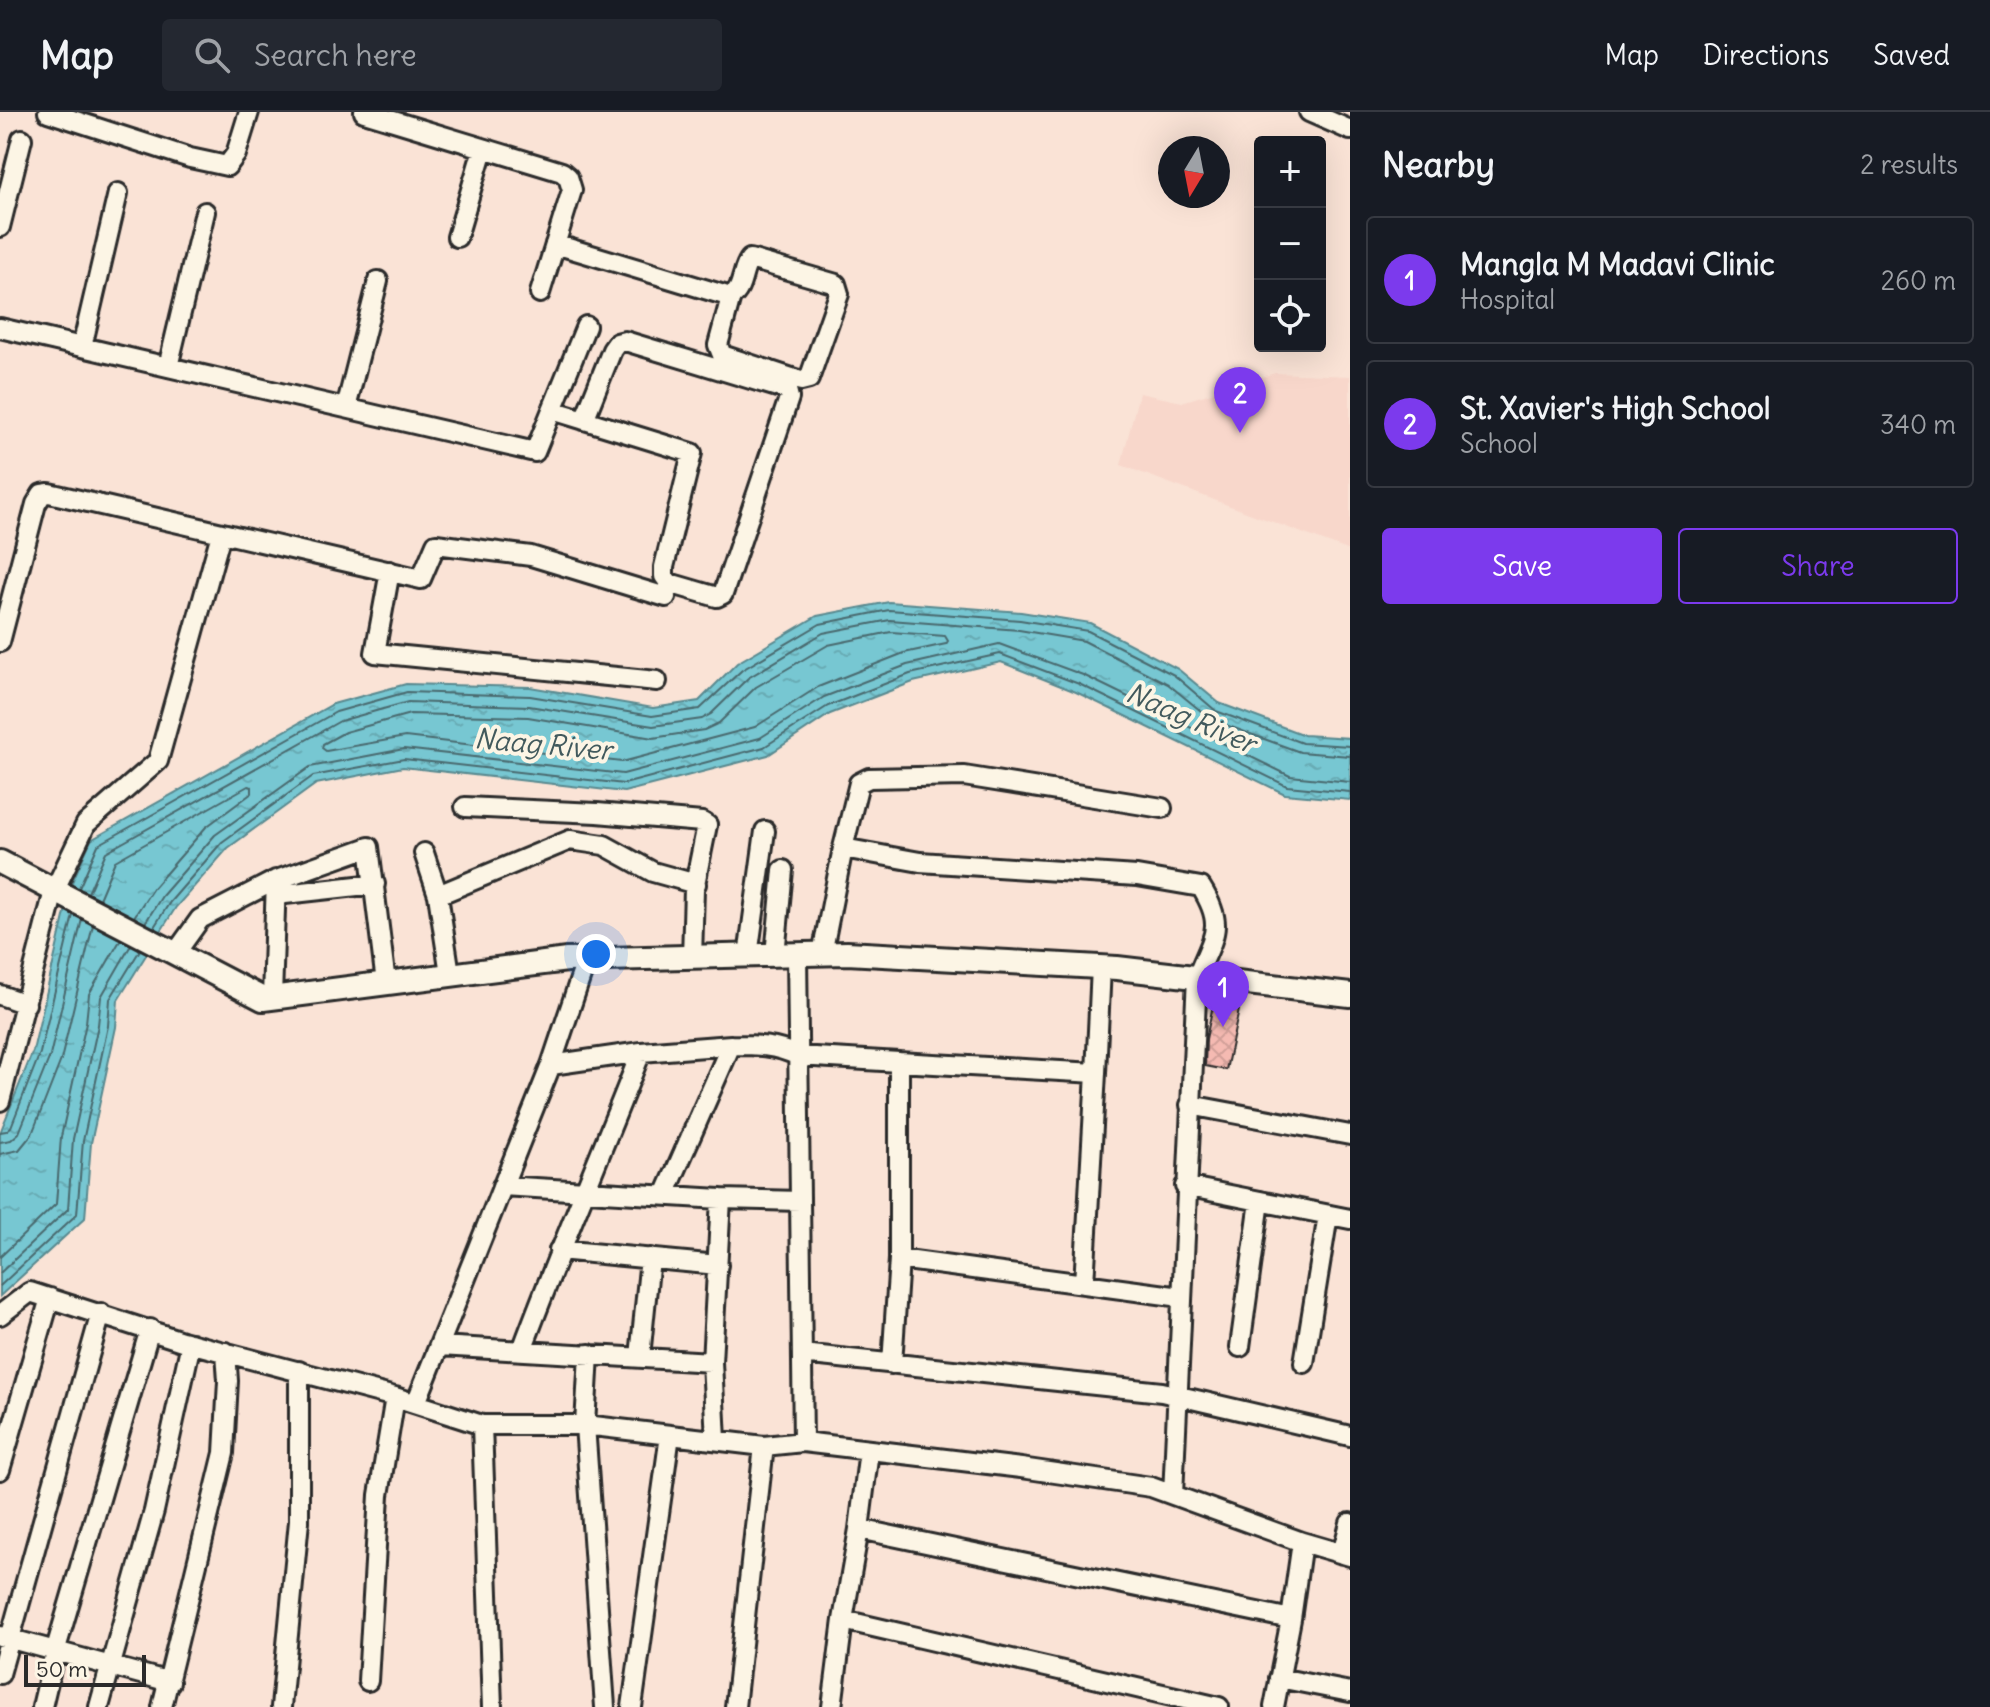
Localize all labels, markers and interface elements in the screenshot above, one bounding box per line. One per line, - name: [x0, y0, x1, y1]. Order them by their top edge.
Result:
- search box: [162, 19, 722, 91]
- text: Map: [40, 32, 114, 79]
- icon: search: [190, 33, 234, 77]
- text: Search here: [254, 36, 417, 74]
- text: Map: [1604, 37, 1659, 73]
- text: Directions: [1703, 37, 1829, 73]
- text: Saved: [1873, 37, 1950, 73]
- north arrow: [1158, 136, 1230, 208]
- map controls: [1254, 136, 1326, 352]
- button: +: [1254, 136, 1326, 208]
- text: Nearby: [1382, 143, 1495, 186]
- text: 2 results: [1860, 148, 1958, 181]
- button: −: [1254, 208, 1326, 280]
- text: Mangla M Madavi Clinic: [1460, 245, 1775, 283]
- text: 1: [1405, 264, 1415, 297]
- text: 260 m: [1881, 264, 1956, 297]
- button: locate: [1254, 280, 1326, 352]
- text: Hospital: [1460, 283, 1555, 316]
- pin: 2: [1214, 367, 1266, 433]
- text: St. Xavier's High School: [1460, 389, 1771, 427]
- text: 2: [1403, 408, 1417, 441]
- text: 340 m: [1880, 408, 1956, 441]
- text: School: [1460, 427, 1538, 460]
- button: Save: [1382, 528, 1662, 604]
- button: Share: [1678, 528, 1958, 604]
- water label: Naag River: [1121, 675, 1265, 763]
- water label: Naag River: [473, 720, 617, 768]
- your location: [576, 934, 616, 974]
- pin: 1: [1197, 961, 1249, 1027]
- scale bar: [24, 1651, 146, 1687]
- text: 50 m: [36, 1655, 88, 1683]

